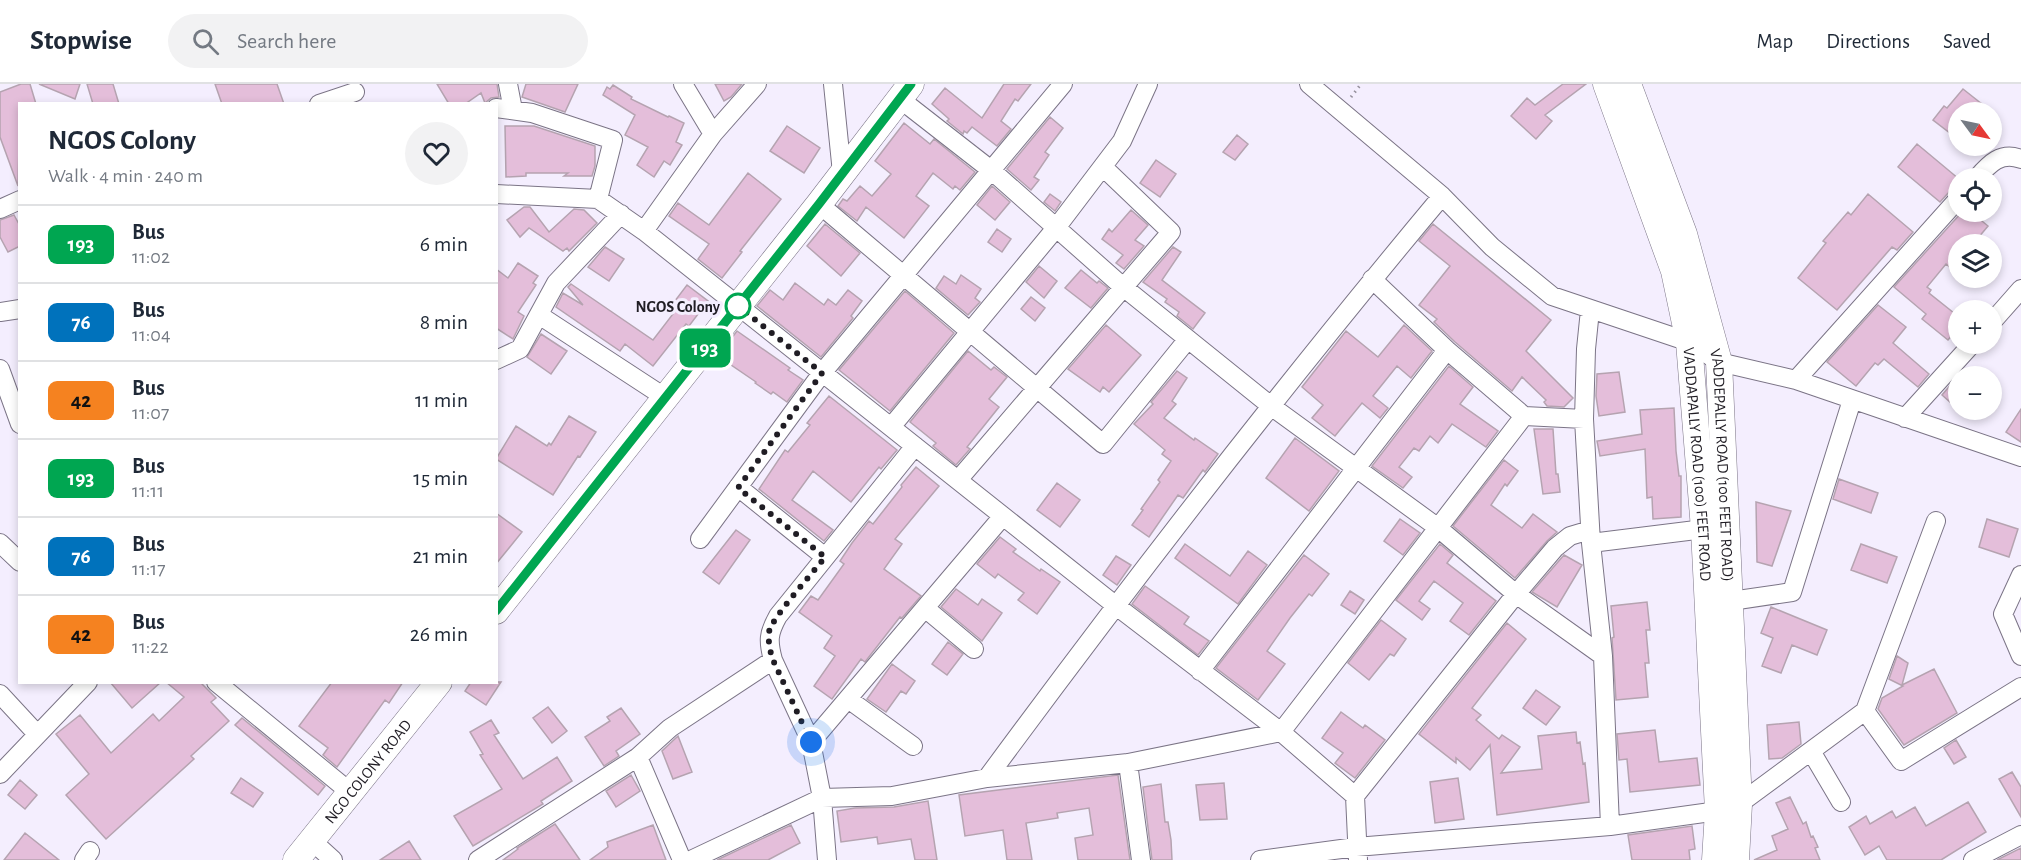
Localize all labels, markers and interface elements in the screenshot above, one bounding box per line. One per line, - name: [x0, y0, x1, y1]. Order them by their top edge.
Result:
- search box: [168, 14, 588, 68]
- icon: search: [189, 25, 222, 58]
- text: Stopwise: [30, 27, 132, 55]
- text: Search here: [237, 30, 337, 52]
- text: Map: [1757, 31, 1793, 52]
- text: Directions: [1826, 31, 1910, 52]
- text: Saved: [1943, 31, 1991, 52]
- north arrow: [1948, 102, 2002, 156]
- map controls: [1948, 102, 2002, 420]
- button: heart: [405, 122, 468, 185]
- text: NGOS Colony: [48, 127, 196, 155]
- text: Walk · 4 min · 240 m: [48, 166, 203, 186]
- button: locate: [1948, 168, 2002, 222]
- text: Bus: [132, 221, 165, 243]
- text: 6 min: [420, 233, 468, 255]
- text: 193: [68, 234, 94, 255]
- button: layers: [1948, 234, 2002, 288]
- text: 11:02: [132, 247, 170, 267]
- marker: NGOS Colony: [725, 293, 751, 319]
- text: Bus: [132, 299, 165, 321]
- place label: NGOS Colony: [635, 299, 721, 316]
- button: +: [1948, 300, 2002, 354]
- text: 8 min: [420, 311, 468, 333]
- text: 76: [71, 312, 91, 333]
- text: 11:04: [132, 325, 171, 345]
- line badge: 193: [670, 328, 740, 368]
- text: 193: [692, 338, 718, 359]
- street label: VADDAPALLY ROAD (100) FEET ROAD: [1680, 347, 1714, 582]
- street label: VADDEPALLY ROAD (100 FEET ROAD): [1707, 347, 1736, 582]
- button: −: [1948, 366, 2002, 420]
- text: Bus: [132, 377, 165, 399]
- text: 11 min: [415, 389, 468, 411]
- text: 42: [71, 390, 91, 411]
- text: 11:07: [132, 403, 169, 423]
- text: Bus: [132, 455, 165, 477]
- text: 15 min: [413, 467, 468, 489]
- text: 193: [68, 468, 94, 489]
- text: 11:11: [132, 481, 164, 501]
- text: Bus: [132, 533, 165, 555]
- text: 21 min: [413, 545, 468, 567]
- text: 76: [71, 546, 91, 567]
- text: 11:17: [132, 559, 166, 579]
- text: Bus: [132, 611, 165, 633]
- text: 26 min: [410, 623, 468, 645]
- text: 42: [71, 624, 91, 645]
- text: 11:22: [132, 637, 169, 657]
- street label: NGO COLONY ROAD: [322, 717, 415, 827]
- your location: [796, 727, 826, 757]

